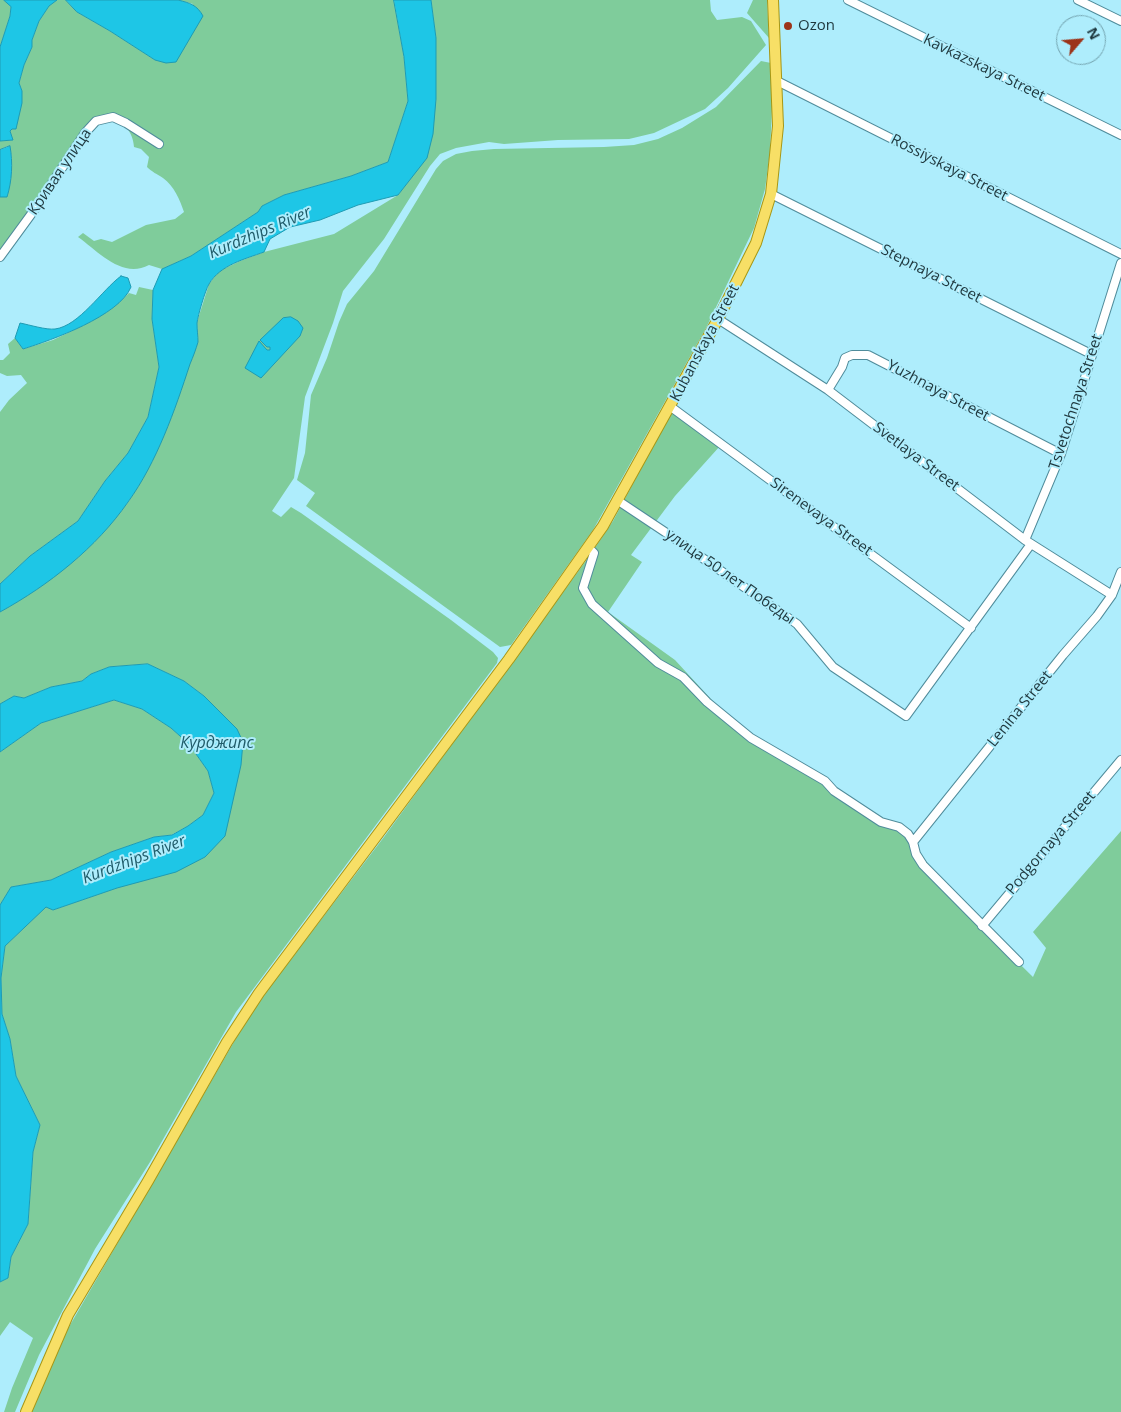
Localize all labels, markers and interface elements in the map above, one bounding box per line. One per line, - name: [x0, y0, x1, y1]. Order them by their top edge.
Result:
- north arrow: [1056, 15, 1106, 65]
- place label: Ozon: [798, 17, 835, 35]
- marker: Ozon: [782, 20, 794, 32]
- text: N: [1083, 24, 1105, 43]
- street label: Kavkazskaya Street: [920, 31, 1048, 105]
- street label: Кривая улица: [24, 125, 96, 219]
- street label: Rossiyskaya Street: [887, 131, 1011, 205]
- water label: Kurdzhips River: [206, 203, 314, 263]
- street label: Stepnaya Street: [878, 241, 984, 307]
- street label: Kubanskaya Street: [667, 281, 743, 405]
- street label: Tsvetochnaya Street: [1046, 332, 1106, 472]
- street label: Yuzhnaya Street: [884, 357, 992, 425]
- street label: Svetlaya Street: [869, 419, 963, 495]
- street label: Sirenevaya Street: [766, 474, 876, 560]
- street label: улица 50 лет Победы: [662, 526, 798, 628]
- street label: Lenina Street: [984, 667, 1056, 751]
- water label: Курджипс: [180, 733, 254, 753]
- street label: Podgornaya Street: [1002, 788, 1100, 898]
- water label: Kurdzhips River: [80, 831, 188, 889]

